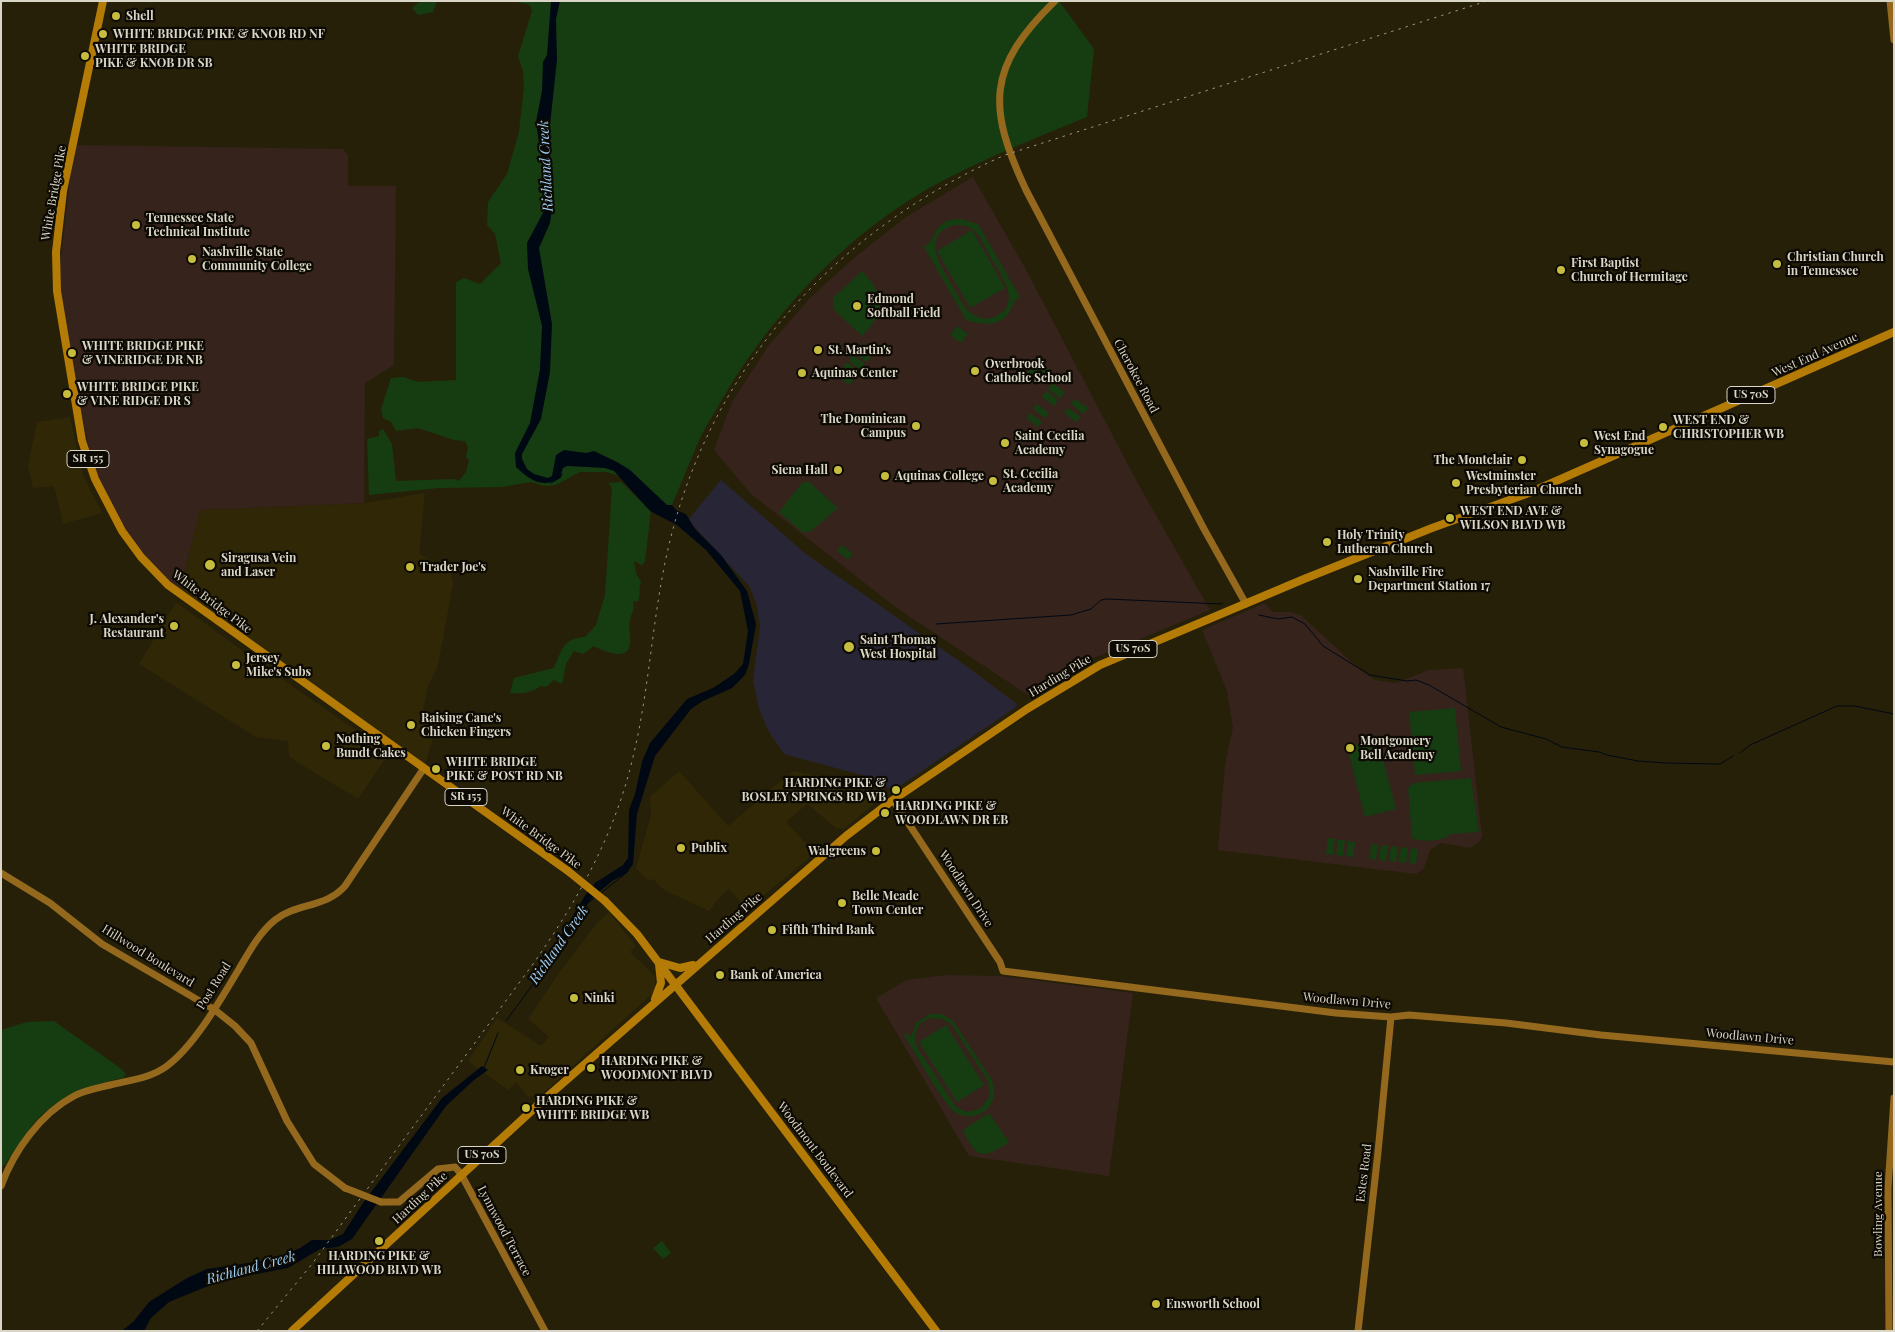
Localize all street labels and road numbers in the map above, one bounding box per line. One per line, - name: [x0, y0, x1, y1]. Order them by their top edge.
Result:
- street label: White Bridge Pike: [39, 144, 69, 242]
- street label: West End Avenue: [1770, 330, 1860, 380]
- street label: Cherokee Road: [1110, 337, 1162, 415]
- road number: US 70S: [1727, 386, 1775, 404]
- road number: SR 155: [67, 450, 109, 468]
- street label: White Bridge Pike: [169, 567, 255, 637]
- road number: US 70S: [1109, 641, 1157, 658]
- street label: Harding Pike: [1026, 652, 1094, 700]
- road number: SR 155: [445, 789, 487, 806]
- street label: White Bridge Pike: [498, 804, 584, 872]
- street label: Woodlawn Drive: [936, 848, 996, 930]
- street label: Harding Pike: [703, 890, 765, 946]
- street label: Hillwood Boulevard: [99, 922, 197, 990]
- street label: Post Road: [194, 960, 234, 1012]
- street label: Woodlawn Drive: [1302, 990, 1392, 1012]
- street label: Woodlawn Drive: [1705, 1026, 1795, 1048]
- street label: Woodmont Boulevard: [774, 1099, 856, 1201]
- street label: Estes Road: [1353, 1143, 1375, 1203]
- road number: US 70S: [458, 1146, 506, 1164]
- street label: Harding Pike: [390, 1169, 450, 1227]
- street label: Bowling Avenue: [1871, 1171, 1885, 1257]
- street label: Lynnwood Terrace: [474, 1183, 534, 1279]

